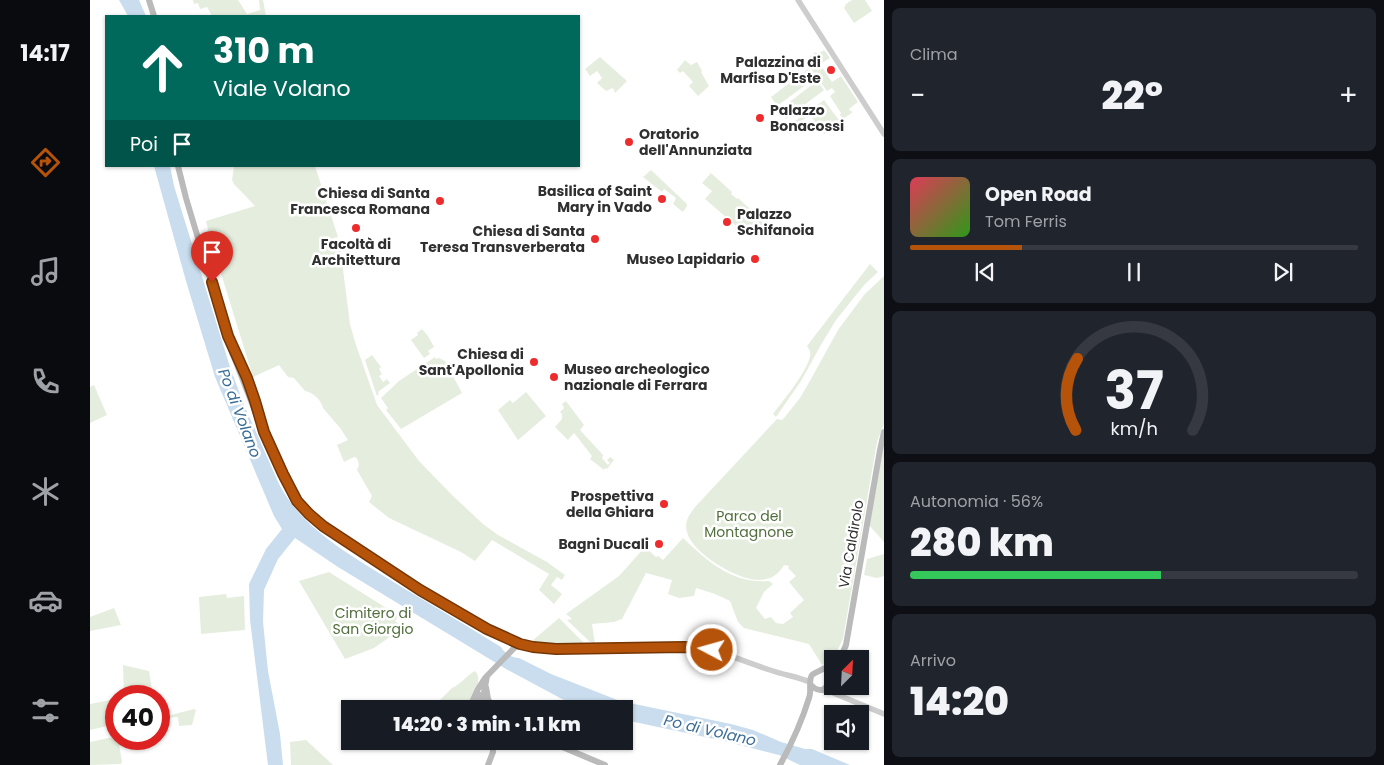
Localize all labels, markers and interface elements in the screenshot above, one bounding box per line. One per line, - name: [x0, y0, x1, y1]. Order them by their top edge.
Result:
- text: 310 m: [213, 26, 315, 75]
- icon: ahead: [130, 35, 195, 100]
- text: 14:17: [20, 38, 70, 69]
- text: Clima: [910, 43, 958, 66]
- place label: Palazzina di Marfisa D'Este: [720, 52, 821, 88]
- marker: Palazzina di Marfisa D'Este: [825, 64, 837, 76]
- text: 22°: [1101, 69, 1163, 122]
- text: Viale Volano: [213, 73, 350, 104]
- text: −: [910, 76, 925, 115]
- text: +: [1339, 76, 1358, 115]
- place label: Palazzo Bonacossi: [770, 100, 844, 136]
- marker: Palazzo Bonacossi: [754, 112, 766, 124]
- place label: Oratorio dell'Annunziata: [639, 124, 752, 160]
- icon: arrive: [168, 130, 196, 158]
- text: Poi: [130, 131, 158, 158]
- marker: Oratorio dell'Annunziata: [623, 136, 635, 148]
- icon: directions: [28, 145, 63, 180]
- place label: Basilica of Saint Mary in Vado: [538, 181, 652, 217]
- text: Open Road: [985, 181, 1092, 208]
- place label: Chiesa di Santa Francesca Romana: [290, 183, 430, 219]
- marker: Basilica of Saint Mary in Vado: [656, 193, 668, 205]
- marker: Chiesa di Santa Francesca Romana: [434, 195, 446, 207]
- place label: Palazzo Schifanoia: [737, 204, 814, 240]
- text: Tom Ferris: [985, 210, 1067, 233]
- marker: Palazzo Schifanoia: [721, 216, 733, 228]
- place label: Chiesa di Santa Teresa Transverberata: [420, 221, 585, 257]
- marker: Facoltà di Architettura: [350, 222, 362, 234]
- pin: [191, 231, 233, 282]
- marker: Chiesa di Santa Teresa Transverberata: [589, 233, 601, 245]
- place label: Facoltà di Architettura: [312, 234, 400, 270]
- icon: arrive: [198, 238, 226, 266]
- place label: Museo Lapidario: [627, 249, 745, 269]
- marker: Museo Lapidario: [749, 253, 761, 265]
- icon: music: [28, 254, 63, 289]
- icon: previous: [971, 258, 999, 286]
- icon: pause: [1120, 258, 1148, 286]
- icon: next: [1269, 258, 1297, 286]
- place label: Chiesa di Sant'Apollonia: [419, 344, 524, 380]
- text: 37: [1104, 354, 1164, 427]
- marker: Chiesa di Sant'Apollonia: [528, 356, 540, 368]
- place label: Museo archeologico nazionale di Ferrara: [564, 359, 710, 395]
- icon: phone: [28, 364, 63, 399]
- water label: Po di Volano: [213, 365, 267, 461]
- marker: Museo archeologico nazionale di Ferrara: [548, 371, 560, 383]
- text: km/h: [1110, 416, 1158, 441]
- icon: climate: [28, 474, 63, 509]
- place label: Prospettiva della Ghiara: [566, 486, 654, 522]
- text: Autonomia · 56%: [910, 490, 1043, 513]
- marker: Prospettiva della Ghiara: [658, 498, 670, 510]
- street label: Via Caldirolo: [833, 498, 869, 590]
- park label: Parco del Montagnone: [704, 506, 794, 542]
- text: 280 km: [910, 516, 1054, 569]
- place label: Bagni Ducali: [558, 534, 649, 554]
- marker: Bagni Ducali: [653, 538, 665, 550]
- icon: car: [28, 583, 63, 618]
- park label: Cimitero di San Giorgio: [333, 603, 413, 639]
- position arrow: [685, 623, 737, 675]
- text: Arrivo: [910, 649, 956, 672]
- north arrow: [824, 650, 869, 695]
- map controls: [824, 650, 869, 750]
- text: 14:20: [910, 675, 1009, 728]
- speed limit sign: 40: [105, 685, 170, 750]
- icon: filters: [28, 693, 63, 728]
- button: sound: [824, 705, 869, 750]
- water label: Po di Volano: [662, 709, 758, 751]
- text: 14:20 · 3 min · 1.1 km: [393, 711, 581, 738]

